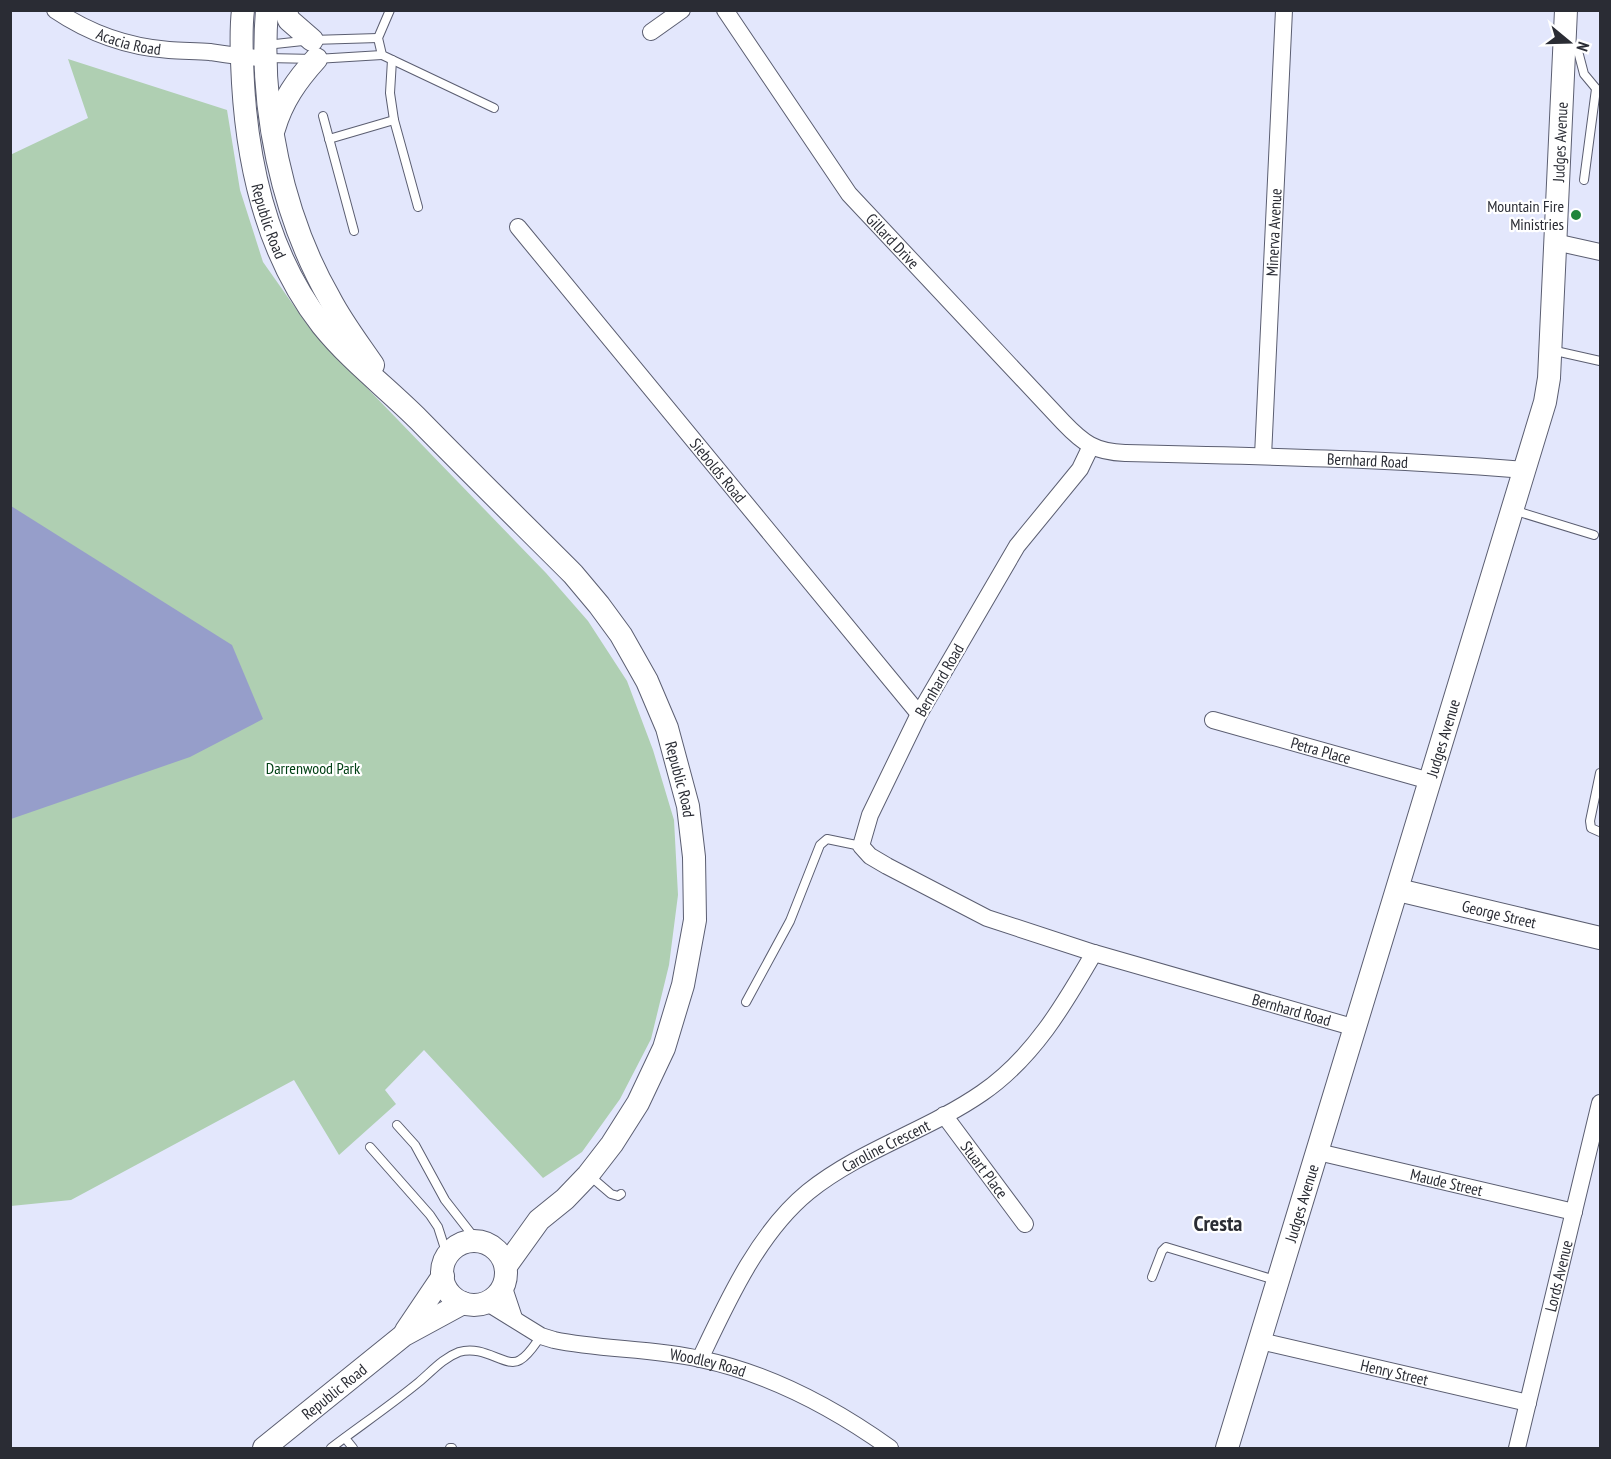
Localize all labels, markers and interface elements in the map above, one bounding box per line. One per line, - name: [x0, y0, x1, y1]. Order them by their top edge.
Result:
- north arrow: [1539, 12, 1599, 72]
- street label: Acacia Road: [94, 23, 162, 59]
- text: N: [1572, 40, 1594, 54]
- street label: Judges Avenue: [1548, 101, 1572, 183]
- street label: Republic Road: [247, 182, 291, 262]
- street label: Minerva Avenue: [1261, 188, 1286, 277]
- place label: Mountain Fire Ministries: [1487, 196, 1564, 234]
- marker: Mountain Fire Ministries: [1569, 208, 1583, 222]
- street label: Gillard Drive: [862, 209, 924, 273]
- street label: Siebolds Road: [686, 434, 751, 507]
- street label: Bernhard Road: [1327, 449, 1409, 472]
- street label: Bernhard Road: [910, 640, 968, 720]
- street label: Judges Avenue: [1421, 697, 1464, 780]
- street label: Petra Place: [1289, 732, 1353, 768]
- street label: Republic Road: [661, 739, 699, 818]
- park label: Darrenwood Park: [266, 758, 361, 778]
- street label: George Street: [1460, 896, 1539, 933]
- street label: Bernhard Road: [1250, 989, 1333, 1030]
- street label: Caroline Crescent: [838, 1115, 933, 1177]
- street label: Stuart Place: [957, 1137, 1012, 1202]
- street label: Judges Avenue: [1280, 1162, 1323, 1245]
- street label: Maude Street: [1408, 1164, 1485, 1200]
- district label: Cresta: [1194, 1209, 1242, 1237]
- street label: Lords Avenue: [1540, 1238, 1577, 1314]
- street label: Woodley Road: [669, 1344, 749, 1381]
- street label: Henry Street: [1359, 1355, 1431, 1390]
- street label: Republic Road: [297, 1359, 371, 1424]

